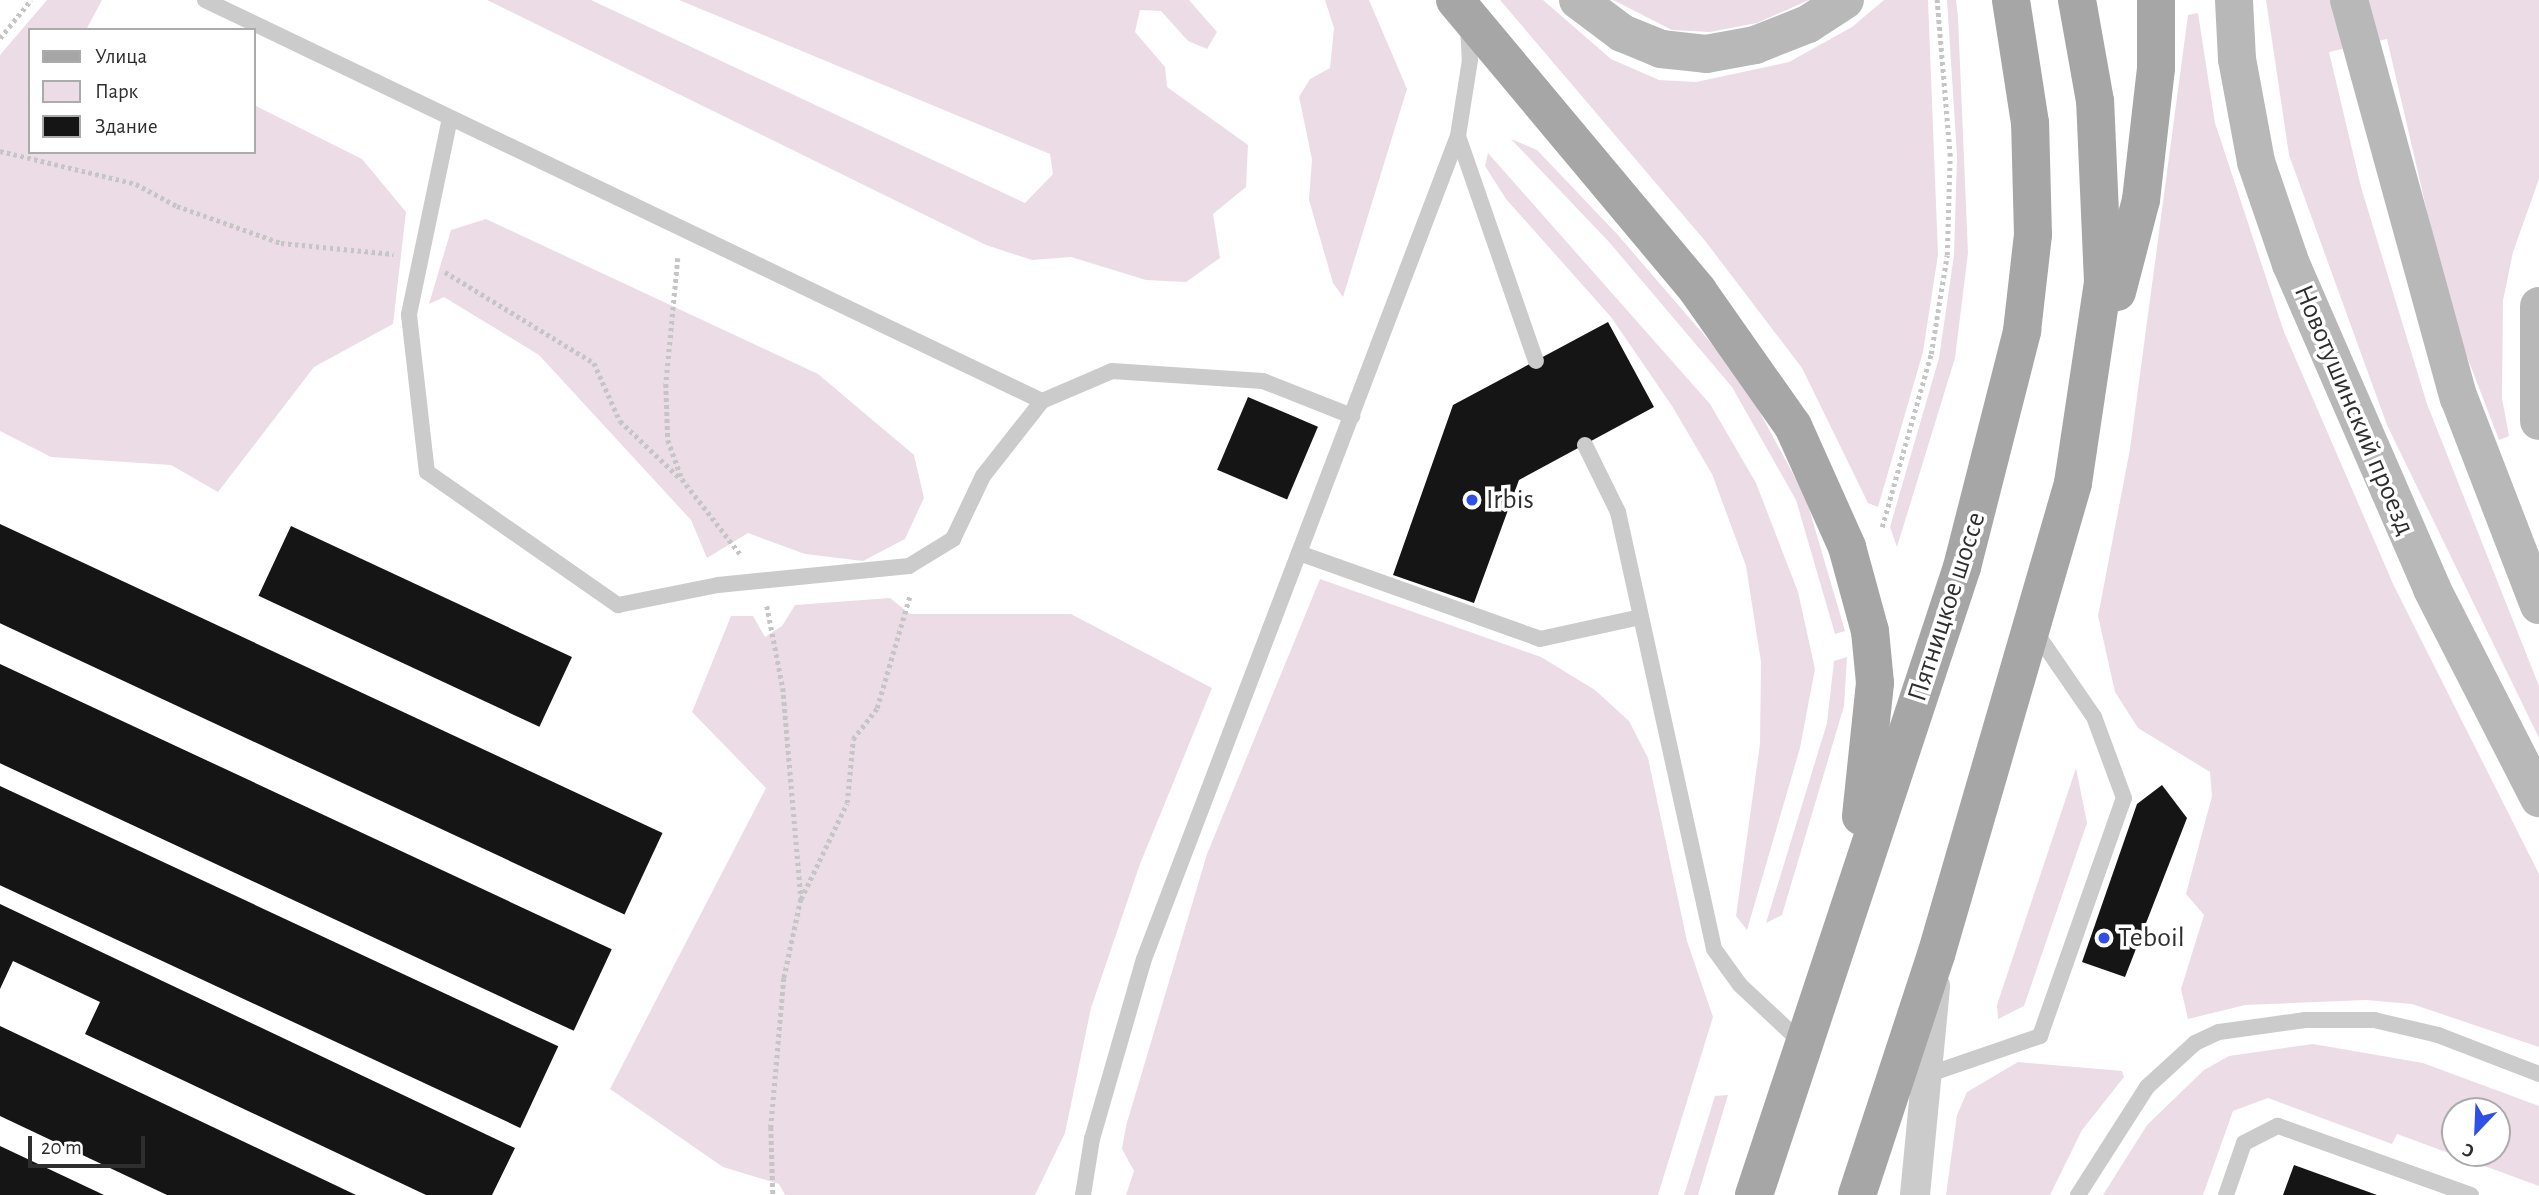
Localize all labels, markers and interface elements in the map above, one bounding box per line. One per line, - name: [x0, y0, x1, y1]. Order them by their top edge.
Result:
- legend: [28, 28, 256, 154]
- text: Улица: [95, 46, 147, 67]
- text: Парк: [95, 81, 138, 102]
- text: Здание: [95, 116, 158, 137]
- street label: Новотушинский проезд: [2286, 280, 2422, 540]
- place label: Irbis: [1486, 483, 1534, 517]
- marker: Irbis: [1464, 492, 1480, 508]
- street label: Пятницкое шоссе: [1901, 508, 1993, 706]
- place label: Teboil: [2118, 921, 2185, 955]
- marker: Teboil: [2096, 930, 2112, 946]
- north arrow: [2441, 1097, 2511, 1167]
- scale bar: [32, 1122, 149, 1166]
- text: 20 m: [41, 1137, 82, 1158]
- text: С: [2460, 1139, 2477, 1161]

